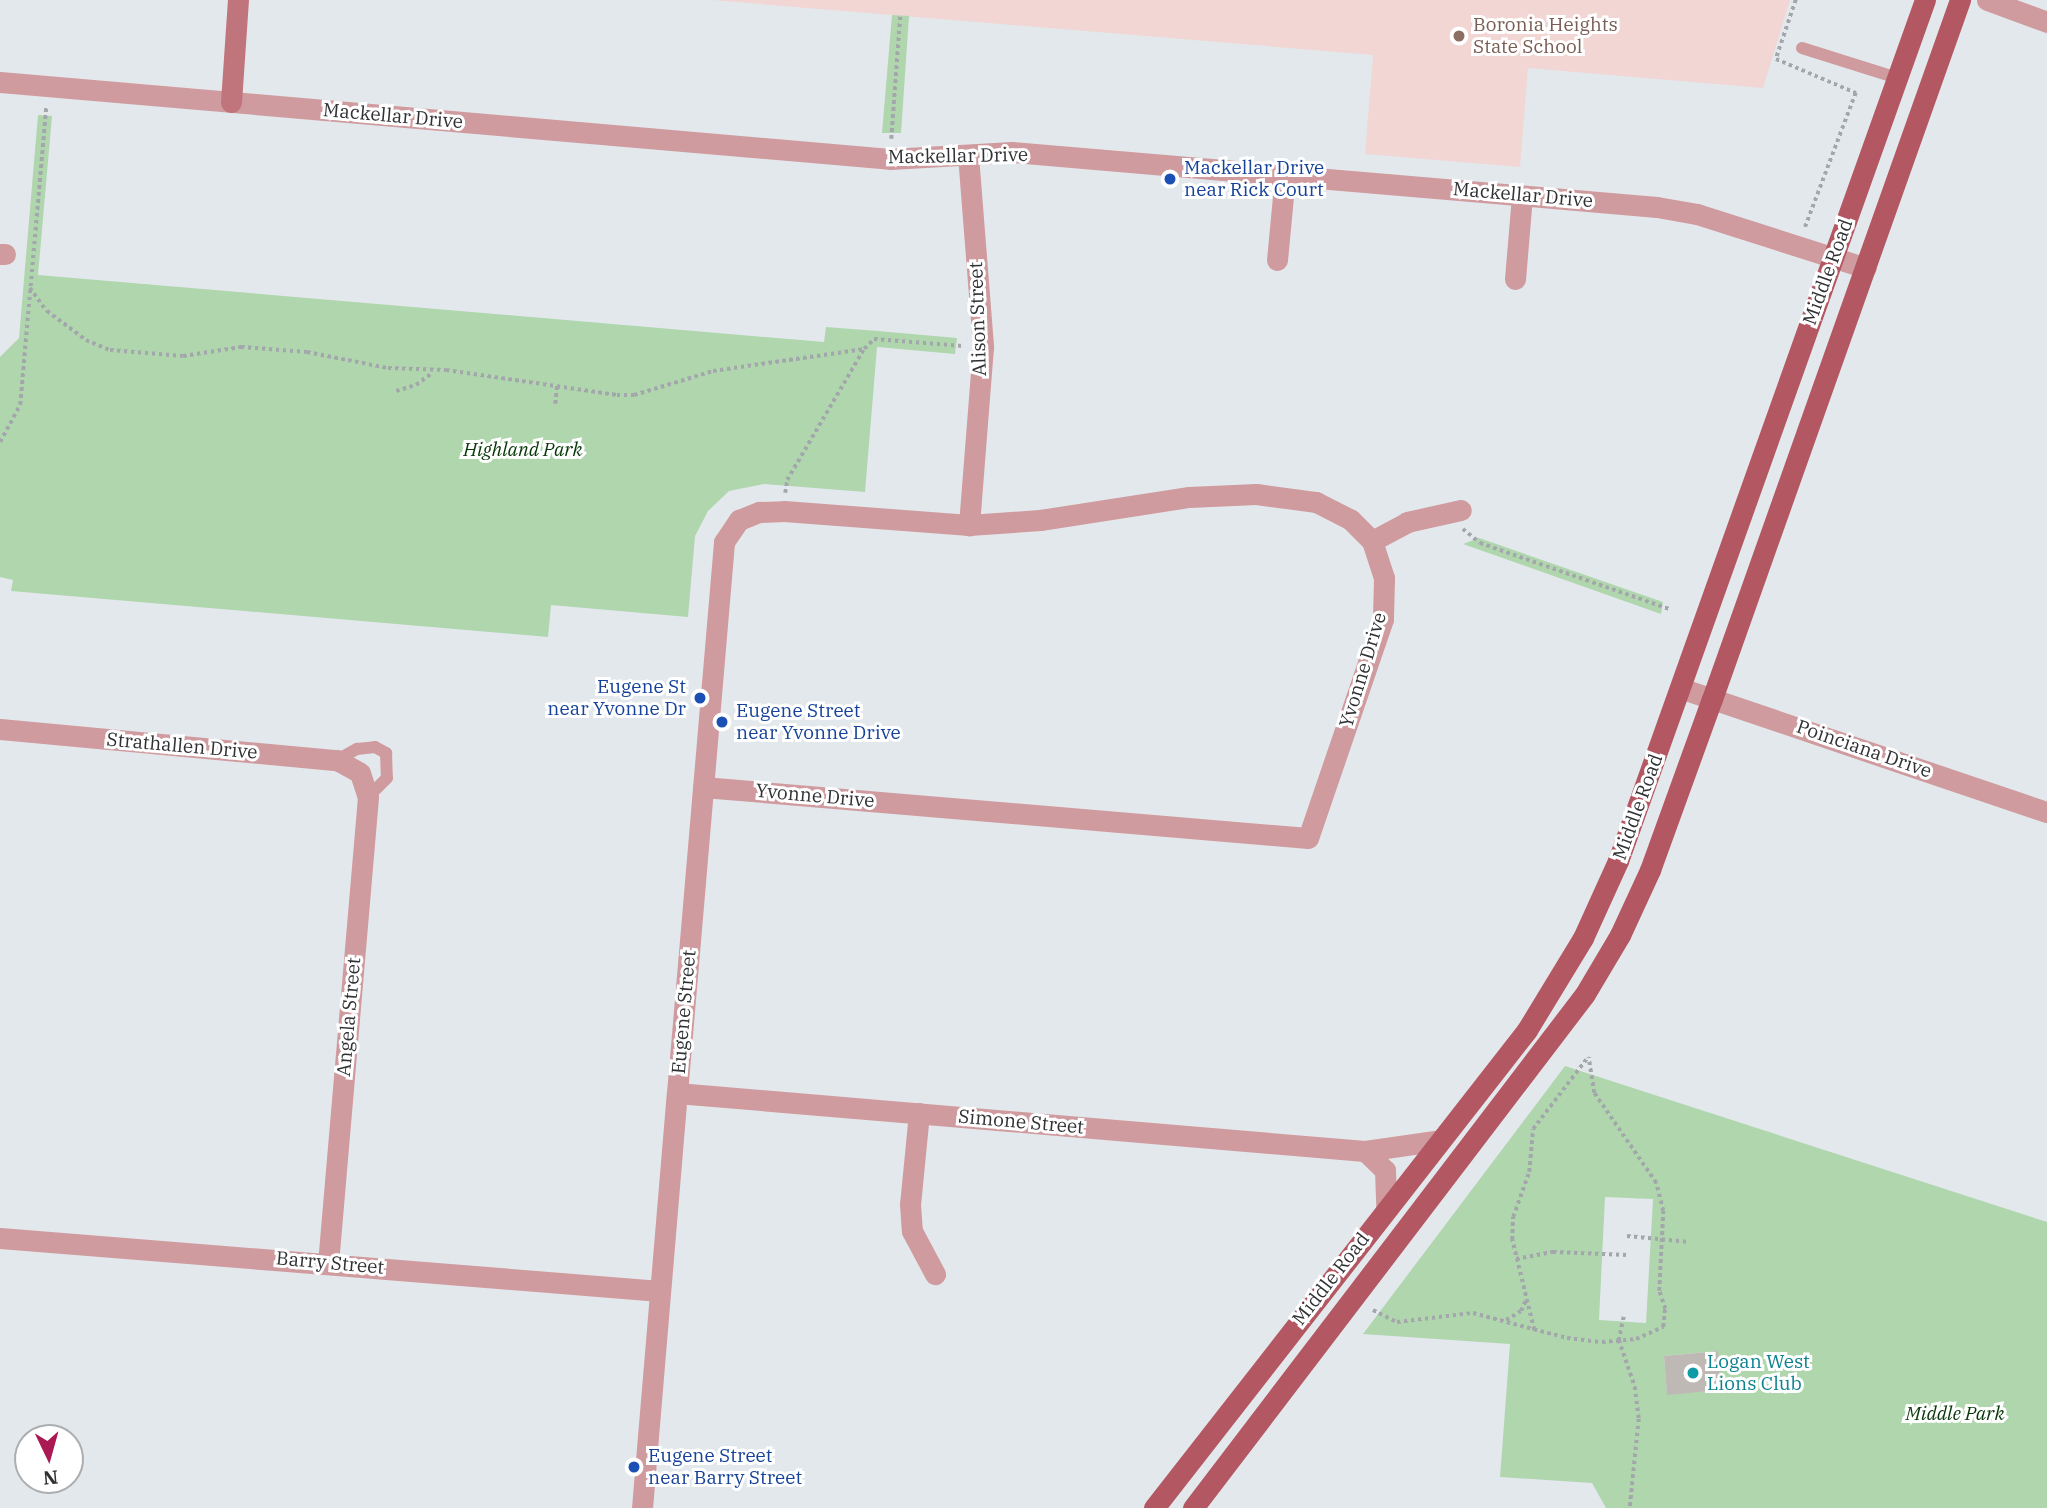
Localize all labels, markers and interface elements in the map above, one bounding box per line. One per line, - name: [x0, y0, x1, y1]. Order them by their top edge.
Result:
- place label: Boronia Heights State School: [1473, 14, 1618, 58]
- marker: Boronia Heights State School: [1451, 28, 1467, 44]
- street label: Mackellar Drive: [322, 99, 464, 133]
- street label: Mackellar Drive: [888, 143, 1028, 169]
- place label: Mackellar Drive near Rick Court: [1184, 157, 1324, 201]
- marker: Mackellar Drive near Rick Court: [1162, 171, 1178, 187]
- street label: Mackellar Drive: [1452, 178, 1594, 212]
- street label: Middle Road: [1798, 216, 1858, 328]
- street label: Alison Street: [965, 261, 991, 377]
- park label: Highland Park: [463, 439, 583, 461]
- street label: Yvonne Drive: [1335, 610, 1391, 730]
- place label: Eugene St near Yvonne Dr: [547, 676, 686, 720]
- marker: Eugene St near Yvonne Dr: [692, 690, 708, 706]
- place label: Eugene Street near Yvonne Drive: [736, 700, 901, 744]
- marker: Eugene Street near Yvonne Drive: [714, 714, 730, 730]
- street label: Poinciana Drive: [1793, 715, 1935, 783]
- street label: Strathallen Drive: [106, 728, 258, 764]
- street label: Middle Road: [1608, 751, 1668, 863]
- street label: Yvonne Drive: [755, 779, 875, 813]
- street label: Eugene Street: [667, 949, 701, 1075]
- street label: Angela Street: [332, 957, 366, 1077]
- street label: Simone Street: [957, 1105, 1085, 1139]
- street label: Middle Road: [1288, 1228, 1374, 1330]
- street label: Barry Street: [275, 1247, 385, 1279]
- place label: Logan West Lions Club: [1707, 1351, 1810, 1395]
- marker: Logan West Lions Club: [1685, 1365, 1701, 1381]
- park label: Middle Park: [1906, 1403, 2004, 1425]
- north arrow: [14, 1424, 84, 1494]
- place label: Eugene Street near Barry Street: [648, 1445, 802, 1489]
- marker: Eugene Street near Barry Street: [626, 1459, 642, 1475]
- text: N: [42, 1465, 59, 1491]

